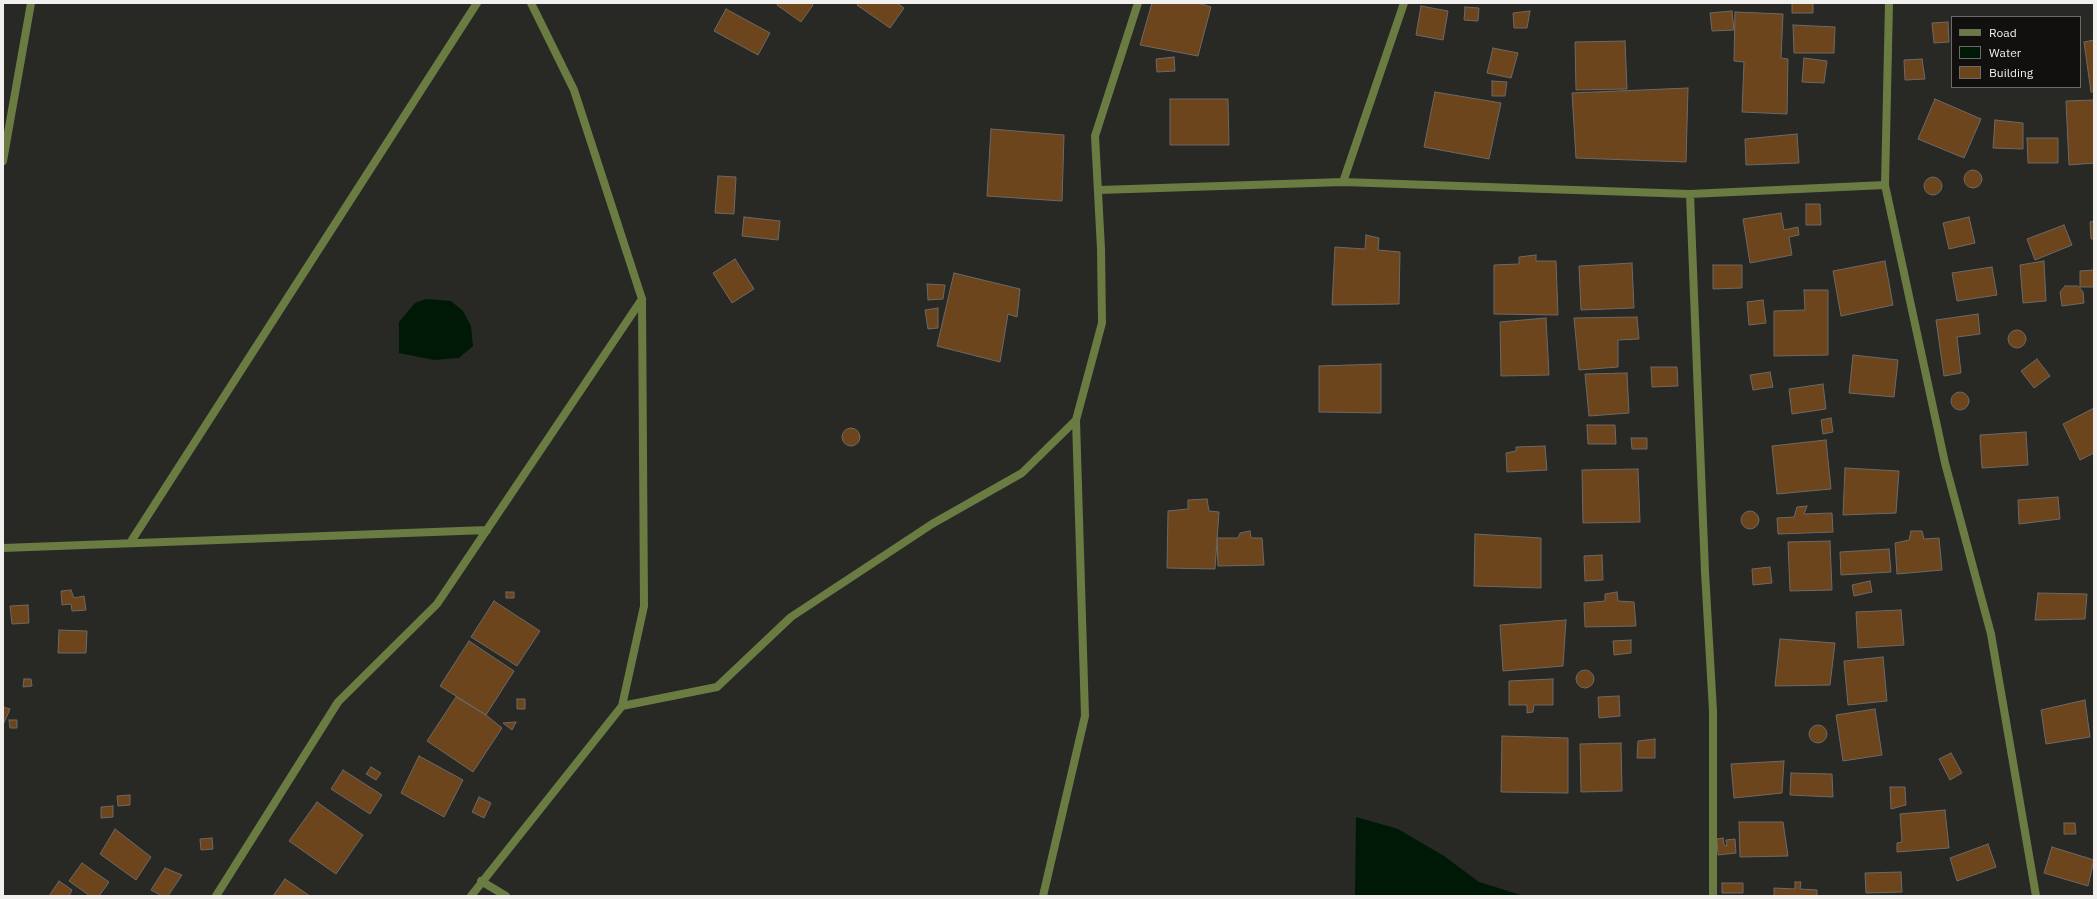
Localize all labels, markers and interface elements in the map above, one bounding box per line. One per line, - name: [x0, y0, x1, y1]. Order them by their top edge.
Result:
- legend: [1951, 16, 2081, 88]
- text: Road: [1989, 25, 2017, 40]
- text: Water: [1989, 45, 2021, 60]
- text: Building: [1989, 65, 2033, 80]

